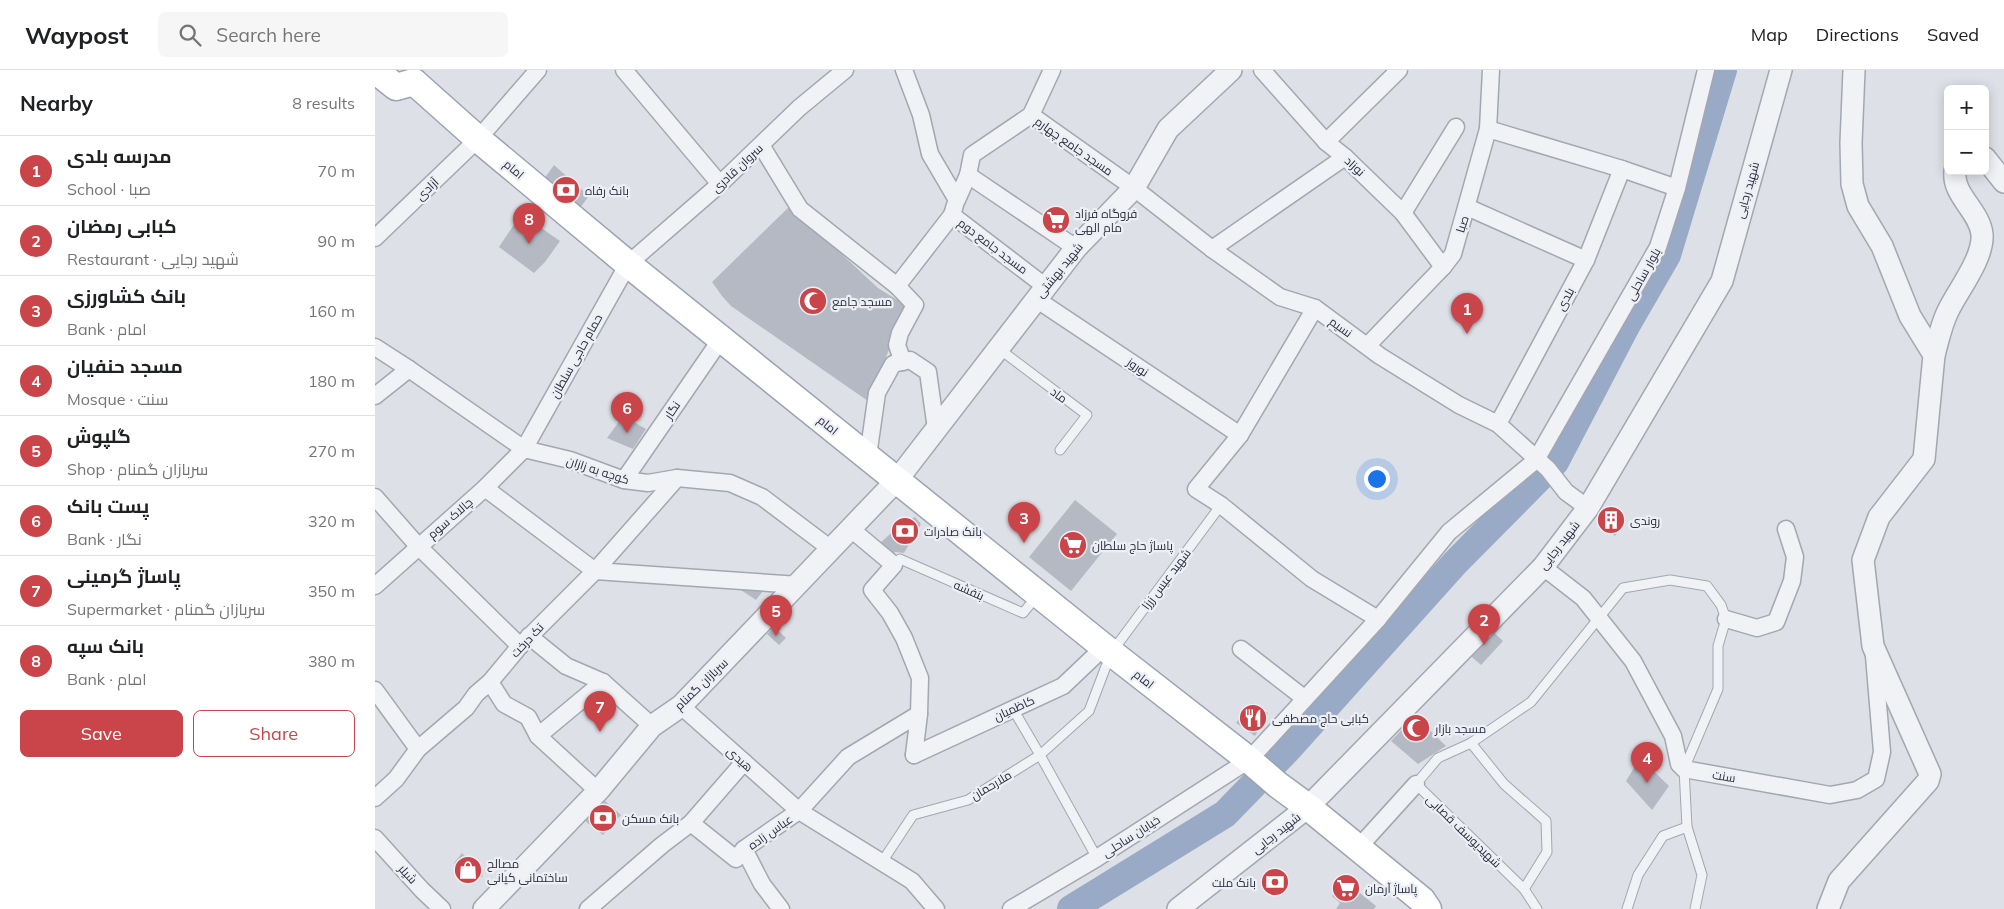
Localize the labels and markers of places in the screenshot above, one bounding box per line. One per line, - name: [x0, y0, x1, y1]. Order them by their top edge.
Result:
- bank icon: بانک رفاه: [551, 175, 581, 205]
- place label: بانک رفاه: [585, 183, 629, 198]
- pin: 8: [513, 203, 545, 244]
- supermarket icon: فروگاه فرزاد مام الهی: [1041, 205, 1071, 235]
- place label: فروگاه فرزاد مام الهی: [1075, 206, 1137, 236]
- mosque icon: مسجد جامع: [798, 286, 828, 316]
- pin: 1: [1451, 293, 1483, 334]
- place label: مسجد جامع: [832, 294, 892, 310]
- pin: 6: [611, 392, 643, 433]
- pin: 3: [1008, 502, 1040, 543]
- building icon: روندی: [1596, 505, 1626, 535]
- place label: روندی: [1630, 513, 1660, 528]
- bank icon: بانک صادرات: [890, 516, 920, 546]
- place label: بانک صادرات: [924, 524, 982, 539]
- supermarket icon: پاساژ حاج سلطان: [1058, 530, 1088, 560]
- place label: پاساژ حاج سلطان: [1092, 538, 1174, 555]
- pin: 5: [760, 595, 792, 636]
- pin: 2: [1468, 604, 1500, 645]
- pin: 7: [584, 691, 616, 732]
- restaurant icon: کبابی حاج مصطفی: [1238, 703, 1268, 733]
- place label: کبابی حاج مصطفی: [1272, 711, 1369, 727]
- mosque icon: مسجد بازار: [1401, 713, 1431, 743]
- place label: مسجد بازار: [1434, 721, 1486, 736]
- pin: 4: [1631, 742, 1663, 783]
- bank icon: بانک مسکن: [588, 803, 618, 833]
- place label: بانک مسکن: [622, 811, 679, 826]
- shop icon: مصالح ساختمانی کیانی: [453, 855, 483, 885]
- place label: مصالح ساختمانی کیانی: [487, 856, 568, 885]
- bank icon: بانک ملت: [1260, 867, 1290, 897]
- supermarket icon: پاساژ آرمان: [1331, 873, 1361, 903]
- place label: بانک ملت: [1212, 875, 1256, 890]
- place label: پاساژ آرمان: [1365, 881, 1418, 898]

